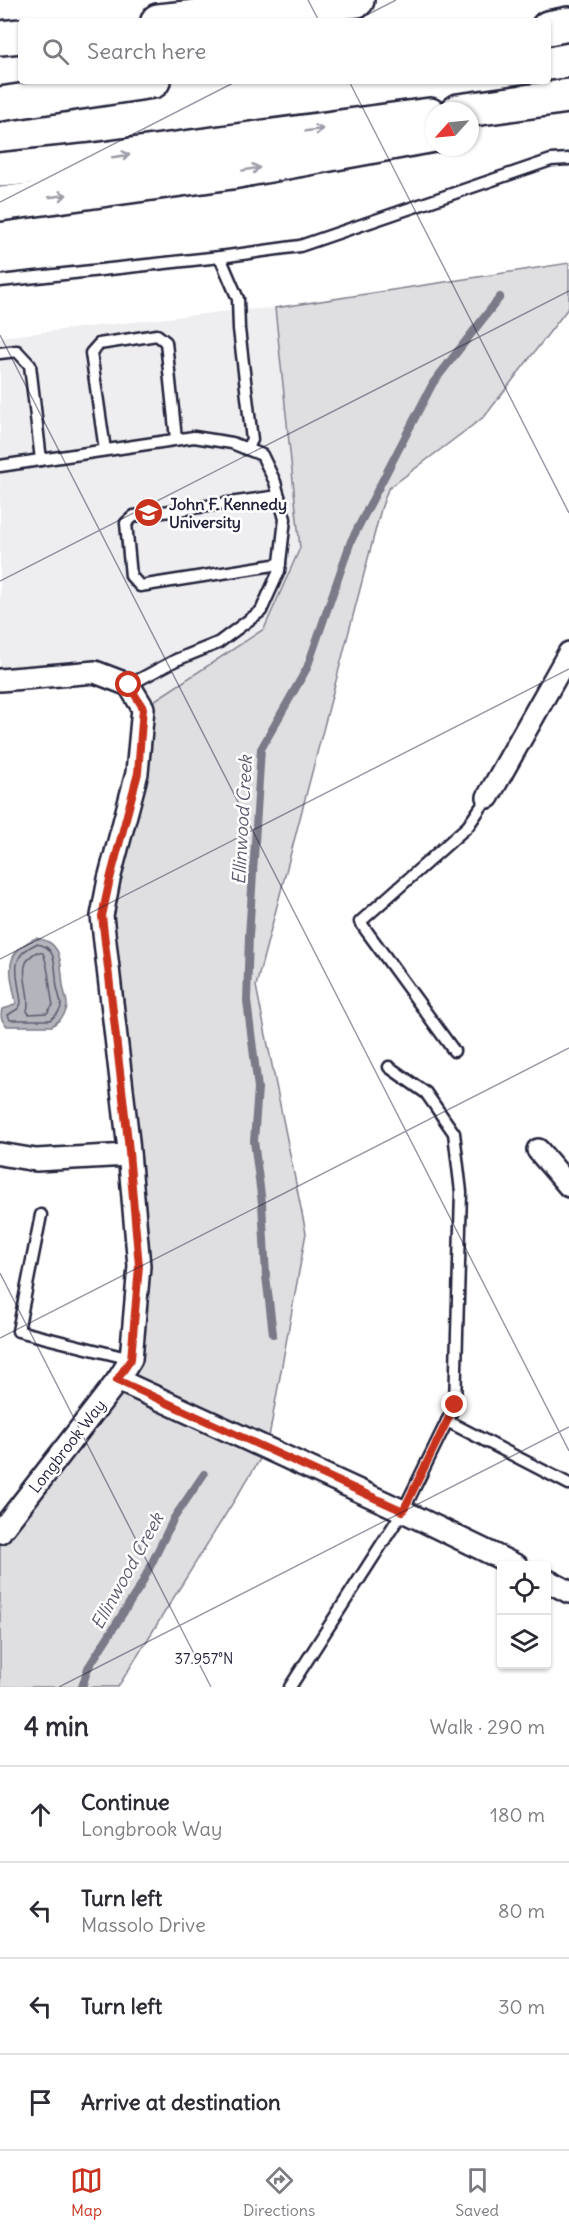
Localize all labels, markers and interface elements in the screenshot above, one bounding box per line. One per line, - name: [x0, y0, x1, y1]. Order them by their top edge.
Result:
- search box: [18, 18, 551, 84]
- icon: search: [39, 35, 72, 68]
- text: Search here: [87, 37, 206, 65]
- north arrow: [425, 102, 479, 156]
- one-way arrow: [304, 125, 323, 136]
- one-way arrow: [110, 151, 130, 162]
- one-way arrow: [241, 163, 260, 174]
- one-way arrow: [48, 191, 67, 202]
- place label: John F. Kennedy University: [169, 494, 287, 533]
- school or university icon: John F. Kennedy University: [132, 497, 164, 529]
- route start: [115, 671, 141, 697]
- water label: Ellinwood Creek: [227, 753, 257, 885]
- route end: [441, 1391, 467, 1417]
- street label: Longbrook Way: [24, 1395, 110, 1497]
- water label: Ellinwood Creek: [86, 1507, 169, 1633]
- map controls: [497, 1561, 551, 1669]
- button: locate: [497, 1561, 551, 1615]
- button: layers: [497, 1615, 551, 1669]
- text: 37.957°N: [175, 1649, 233, 1668]
- text: 4 min: [24, 1710, 89, 1743]
- text: Walk · 290 m: [430, 1714, 545, 1739]
- text: Continue: [81, 1788, 170, 1816]
- icon: ahead: [24, 1798, 57, 1831]
- text: 180 m: [490, 1802, 545, 1827]
- text: Longbrook Way: [81, 1816, 222, 1841]
- text: Turn left: [81, 1884, 162, 1912]
- icon: left: [24, 1894, 57, 1927]
- text: 80 m: [498, 1898, 545, 1923]
- text: Massolo Drive: [81, 1912, 206, 1937]
- icon: left: [24, 1990, 57, 2023]
- text: Turn left: [81, 1992, 162, 2020]
- text: 30 m: [498, 1994, 545, 2019]
- icon: arrive: [24, 2086, 57, 2119]
- text: Arrive at destination: [81, 2088, 281, 2116]
- tab: Map: [70, 2164, 103, 2220]
- tab: Directions: [243, 2164, 315, 2220]
- tab: Saved: [455, 2164, 499, 2220]

